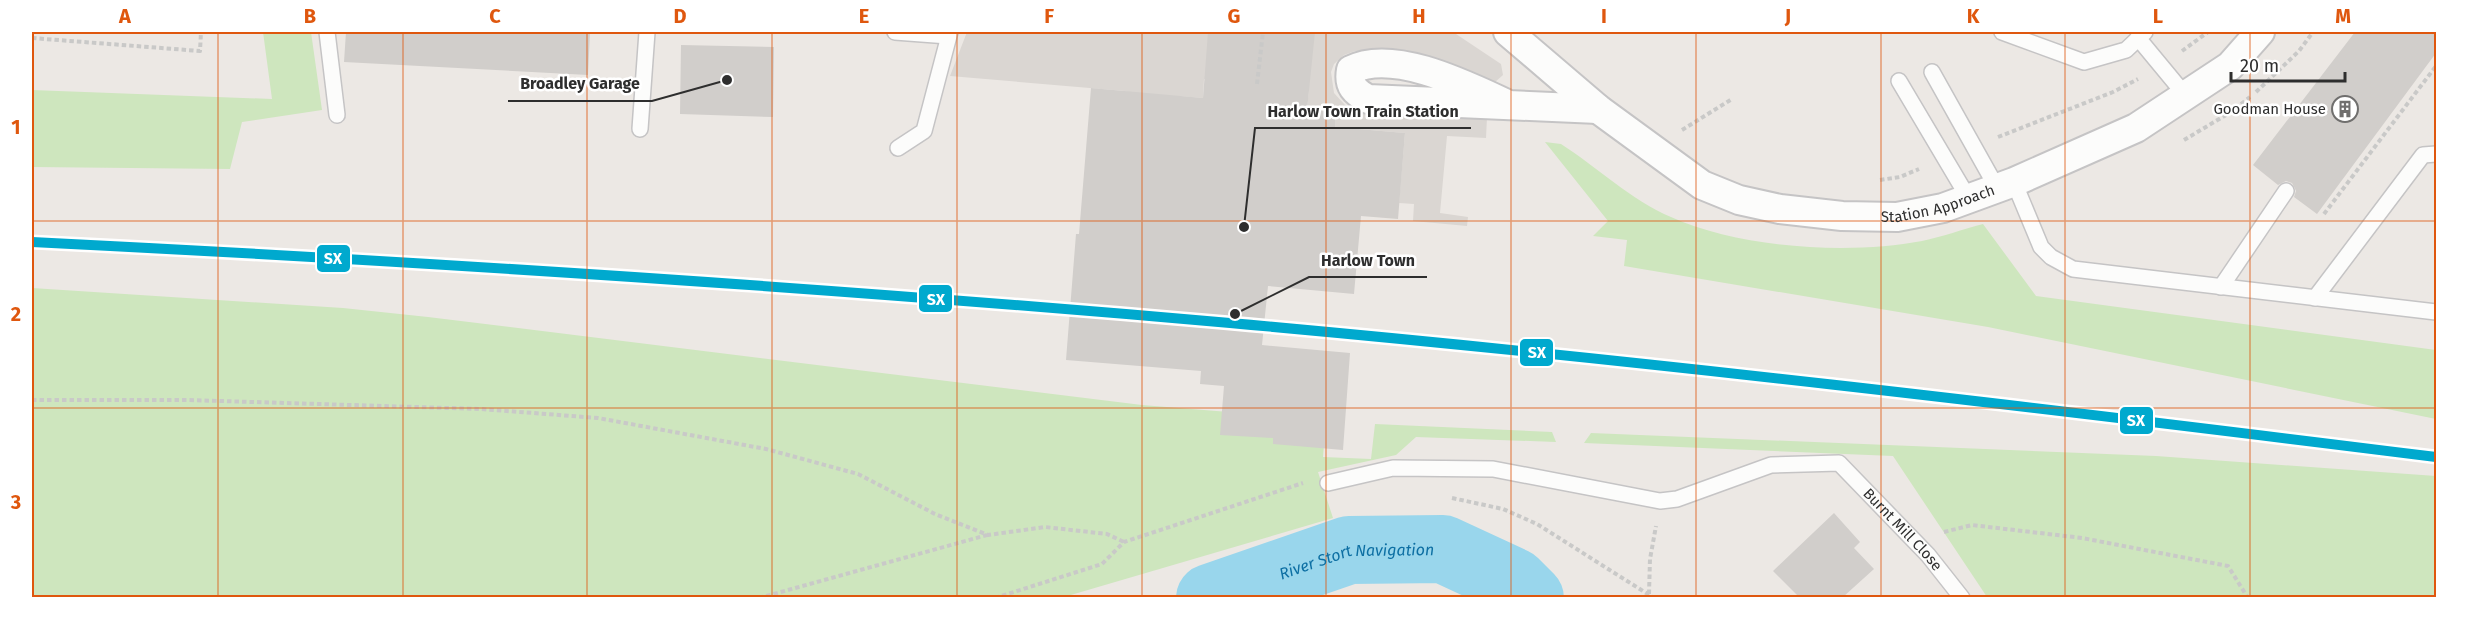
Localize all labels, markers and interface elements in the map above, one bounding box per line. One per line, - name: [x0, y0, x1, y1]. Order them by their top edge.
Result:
- text: A: [118, 4, 132, 28]
- text: B: [304, 4, 316, 28]
- text: C: [489, 4, 501, 28]
- text: D: [673, 4, 687, 28]
- text: E: [859, 4, 869, 28]
- text: F: [1044, 4, 1054, 28]
- text: G: [1228, 4, 1240, 28]
- text: H: [1412, 4, 1426, 28]
- text: I: [1601, 4, 1607, 28]
- text: J: [1784, 4, 1791, 28]
- text: K: [1967, 4, 1980, 28]
- text: L: [2153, 4, 2163, 28]
- text: M: [2335, 4, 2351, 28]
- scale bar: [2231, 45, 2345, 83]
- text: 20 m: [2240, 55, 2279, 77]
- callout: Broadley Garage: [508, 67, 652, 101]
- text: Broadley Garage: [520, 74, 640, 93]
- callout: Harlow Town Train Station: [1255, 94, 1471, 128]
- building icon: Goodman House: [2330, 94, 2360, 124]
- place label: Goodman House: [2213, 100, 2326, 118]
- text: Harlow Town Train Station: [1267, 102, 1459, 121]
- text: 1: [11, 115, 21, 139]
- street label: Station Approach: [1881, 181, 1997, 226]
- callout: Harlow Town: [1309, 243, 1427, 277]
- line badge: SX: [316, 244, 351, 273]
- text: SX: [324, 249, 343, 268]
- text: Harlow Town: [1321, 251, 1415, 270]
- line badge: SX: [918, 284, 953, 313]
- text: SX: [927, 290, 946, 309]
- text: 2: [11, 302, 21, 326]
- line badge: SX: [1519, 338, 1554, 367]
- text: SX: [1528, 343, 1547, 362]
- line badge: SX: [2119, 406, 2154, 435]
- text: SX: [2127, 411, 2146, 430]
- street label: Burnt Mill Close: [1859, 484, 1946, 574]
- text: 3: [10, 490, 21, 514]
- water label: River Stort Navigation: [1276, 540, 1434, 583]

